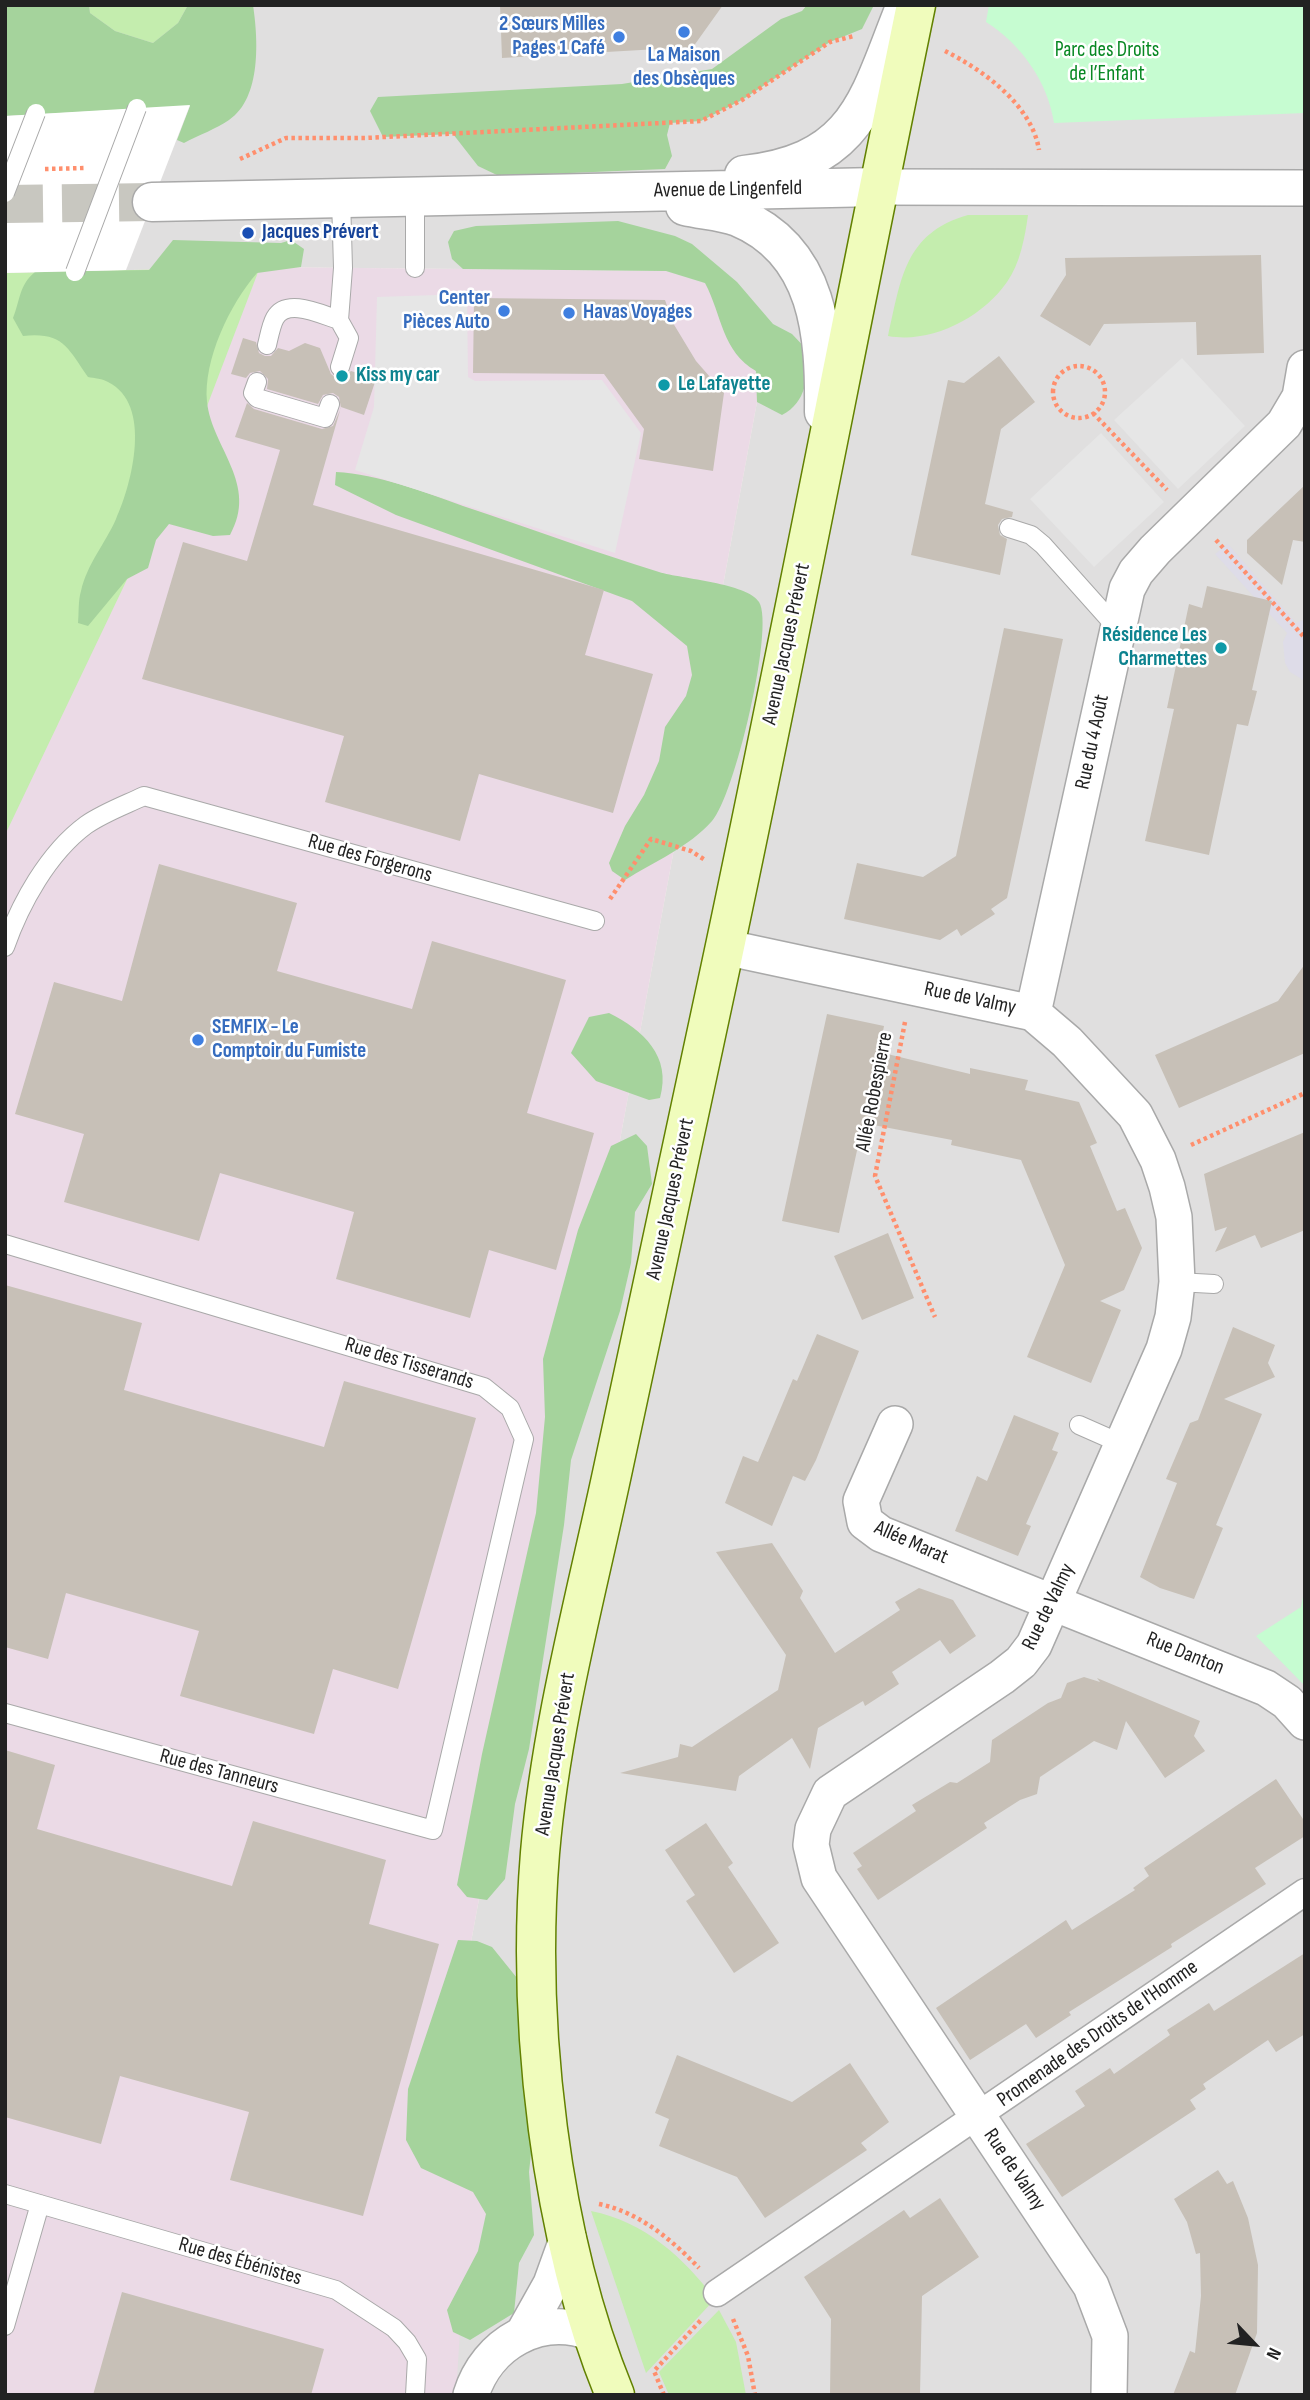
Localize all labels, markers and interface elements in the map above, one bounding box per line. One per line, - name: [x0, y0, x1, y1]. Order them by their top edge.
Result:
- place label: 2 Sœurs Milles Pages 1 Café: [499, 12, 605, 62]
- marker: La Maison des Obsèques: [676, 24, 692, 40]
- marker: 2 Sœurs Milles Pages 1 Café: [611, 29, 627, 45]
- park label: Parc des Droits de l’Enfant: [1055, 38, 1159, 88]
- place label: La Maison des Obsèques: [633, 43, 735, 93]
- street label: Avenue de Lingenfeld: [654, 176, 802, 204]
- place label: Jacques Prévert: [262, 220, 379, 246]
- marker: Jacques Prévert: [240, 225, 256, 241]
- place label: Center Pièces Auto: [403, 286, 490, 336]
- place label: Havas Voyages: [583, 300, 692, 326]
- marker: Center Pièces Auto: [496, 303, 512, 319]
- marker: Havas Voyages: [561, 305, 577, 321]
- place label: Kiss my car: [356, 363, 439, 389]
- marker: Kiss my car: [334, 368, 350, 384]
- place label: Le Lafayette: [678, 372, 770, 398]
- marker: Le Lafayette: [656, 377, 672, 393]
- street label: Avenue Jacques Prévert: [758, 561, 816, 727]
- place label: Résidence Les Charmettes: [1102, 623, 1207, 673]
- marker: Résidence Les Charmettes: [1213, 640, 1229, 656]
- street label: Rue du 4 Août: [1071, 692, 1115, 792]
- street label: Rue des Forgerons: [305, 829, 435, 889]
- street label: Rue de Valmy: [922, 977, 1018, 1021]
- place label: SEMFIX - Le Comptoir du Fumiste: [212, 1015, 366, 1065]
- street label: Allée Robespierre: [851, 1030, 899, 1154]
- marker: SEMFIX - Le Comptoir du Fumiste: [190, 1032, 206, 1048]
- street label: Avenue Jacques Prévert: [642, 1116, 700, 1282]
- street label: Rue des Tisserands: [342, 1332, 476, 1396]
- street label: Allée Marat: [870, 1516, 952, 1570]
- street label: Rue de Valmy: [1017, 1560, 1081, 1654]
- street label: Rue Danton: [1142, 1627, 1228, 1681]
- street label: Avenue Jacques Prévert: [531, 1671, 581, 1837]
- street label: Rue des Tanneurs: [157, 1744, 281, 1800]
- street label: Promenade des Droits de l'Homme: [993, 1955, 1203, 2113]
- street label: Rue de Valmy: [978, 2124, 1050, 2216]
- street label: Rue des Ébénistes: [176, 2232, 304, 2292]
- north arrow: [1219, 2309, 1289, 2379]
- text: N: [1261, 2344, 1286, 2363]

